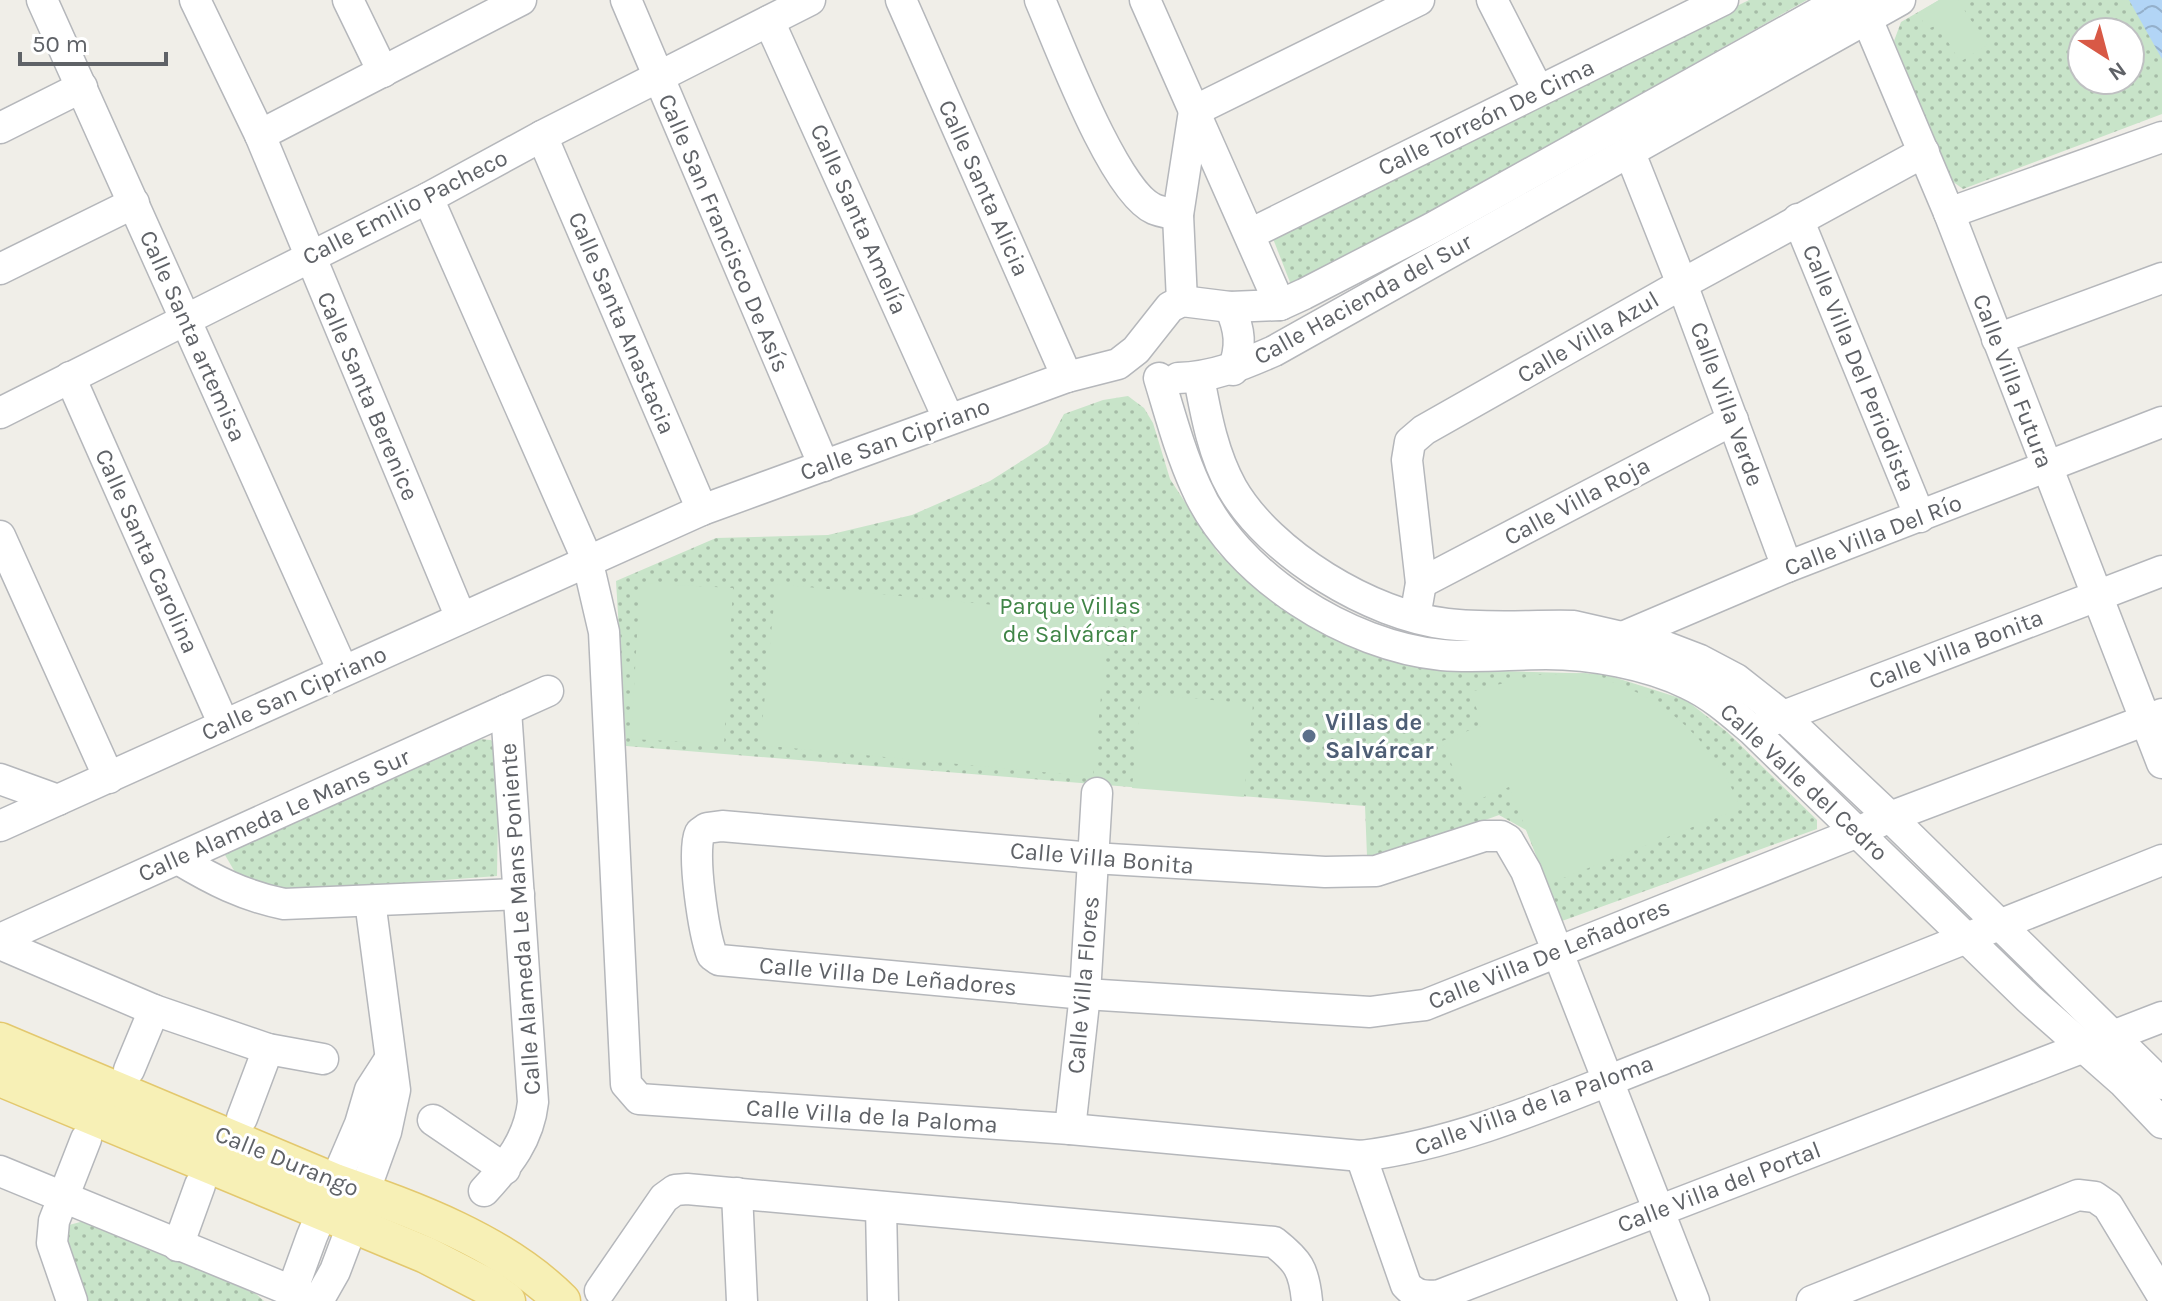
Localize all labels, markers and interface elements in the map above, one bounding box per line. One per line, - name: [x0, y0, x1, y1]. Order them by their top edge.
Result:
- scale bar: [20, 16, 166, 66]
- north arrow: [2066, 16, 2146, 96]
- text: 50 m: [32, 30, 88, 58]
- street label: Calle Torreón De Cima: [1373, 52, 1599, 182]
- text: N: [2103, 56, 2131, 87]
- street label: Calle San Francisco De Asís: [653, 90, 795, 376]
- street label: Calle Santa Alicia: [933, 96, 1035, 280]
- street label: Calle Santa Amelía: [804, 120, 914, 318]
- street label: Calle Emilio Pacheco: [298, 143, 512, 271]
- street label: Calle Santa Anastacia: [562, 208, 682, 438]
- street label: Calle Santa artemisa: [134, 226, 252, 446]
- street label: Calle Hacienda del Sur: [1249, 227, 1477, 371]
- street label: Calle Villa Del Periodista: [1797, 240, 1921, 496]
- street label: Calle Villa Azul: [1512, 285, 1664, 389]
- street label: Calle Santa Berenice: [311, 287, 425, 505]
- street label: Calle Villa Futura: [1967, 290, 2059, 472]
- street label: Calle Villa Verde: [1684, 318, 1770, 490]
- street label: Calle San Cipriano: [796, 392, 994, 486]
- street label: Calle Santa Carolina: [89, 444, 205, 658]
- street label: Calle Villa Roja: [1499, 451, 1655, 551]
- street label: Calle Villa Del Río: [1780, 488, 1966, 582]
- park label: Parque Villas de Salvárcar: [999, 592, 1141, 648]
- street label: Calle Villa Bonita: [1865, 603, 2047, 695]
- street label: Calle San Cipriano: [197, 640, 391, 746]
- street label: Calle Valle del Cedro: [1714, 697, 1894, 867]
- place label: Villas de Salvárcar: [1325, 708, 1434, 764]
- marker: Villas de Salvárcar: [1300, 727, 1318, 745]
- street label: Calle Alameda Le Mans Sur: [134, 742, 414, 888]
- street label: Calle Alameda Le Mans Poniente: [494, 742, 546, 1096]
- street label: Calle Villa Bonita: [1009, 836, 1195, 880]
- street label: Calle Villa De Leñadores: [1424, 893, 1674, 1015]
- street label: Calle Villa Flores: [1061, 895, 1105, 1075]
- street label: Calle Villa De Leñadores: [758, 951, 1018, 1001]
- street label: Calle Villa de la Paloma: [1411, 1049, 1657, 1161]
- street label: Calle Villa de la Paloma: [745, 1093, 999, 1139]
- street label: Calle Durango: [211, 1119, 363, 1203]
- street label: Calle Villa del Portal: [1613, 1135, 1825, 1239]

